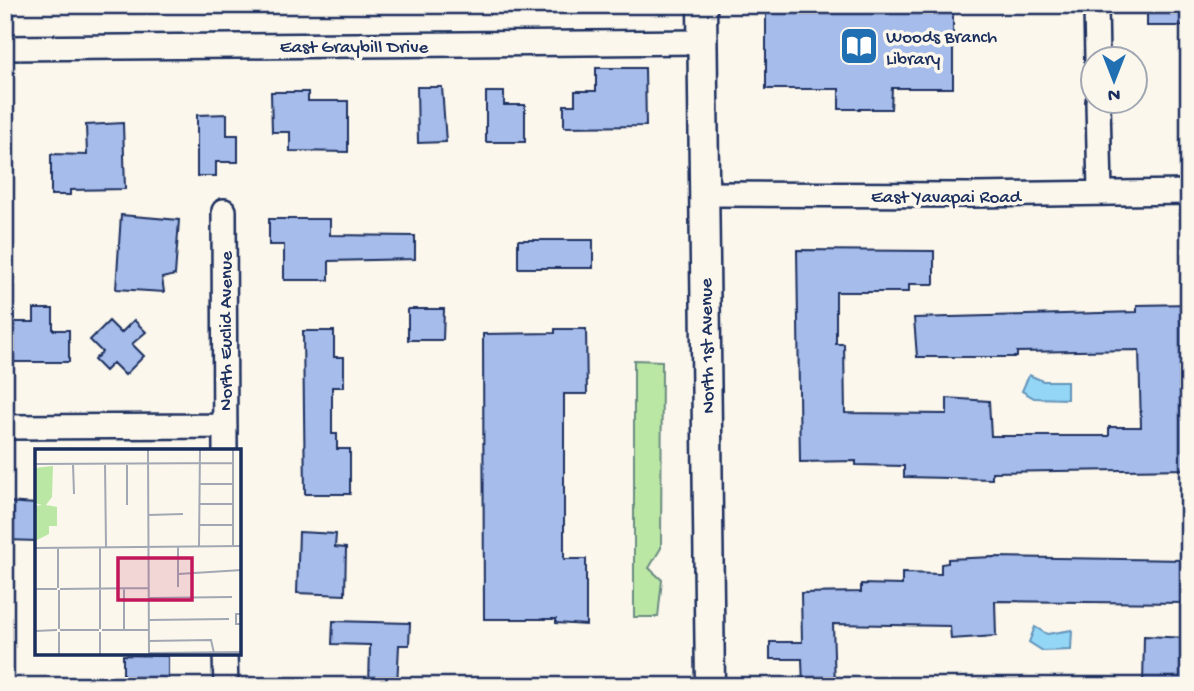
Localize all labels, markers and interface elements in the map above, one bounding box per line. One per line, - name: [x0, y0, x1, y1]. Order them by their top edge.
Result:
- library icon: Woods Branch Library: [838, 25, 880, 67]
- place label: Woods Branch Library: [886, 27, 997, 72]
- street label: East Graybill Drive: [280, 37, 429, 60]
- north arrow: [1078, 46, 1148, 116]
- text: N: [1108, 82, 1120, 105]
- street label: East Yavapai Road: [871, 187, 1023, 210]
- street label: North Euclid Avenue: [216, 251, 239, 411]
- street label: North 1st Avenue: [696, 278, 721, 414]
- inset map: [35, 449, 242, 656]

